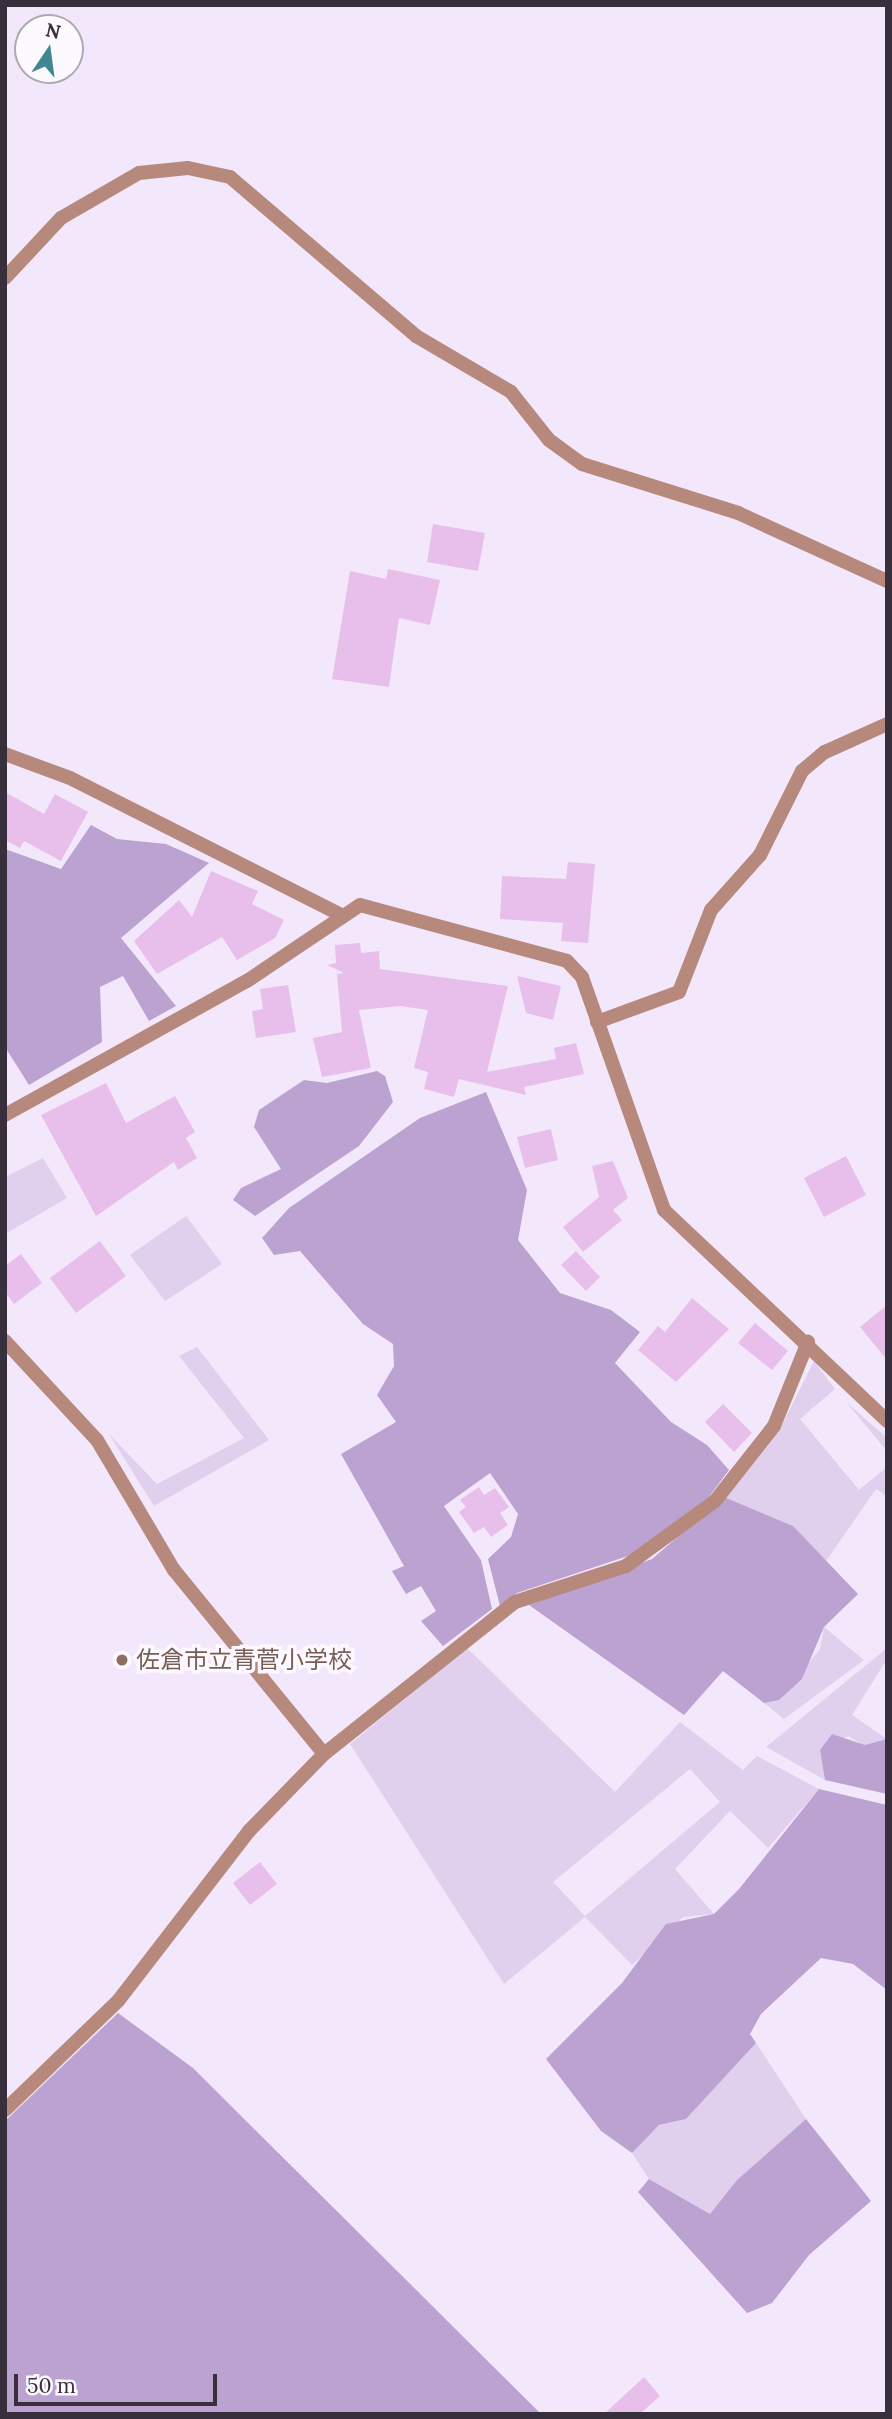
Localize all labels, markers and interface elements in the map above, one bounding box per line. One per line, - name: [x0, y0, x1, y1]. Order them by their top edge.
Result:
- north arrow: [14, 14, 84, 84]
- text: N: [43, 17, 63, 44]
- place label: 佐倉市立青菅小学校: [136, 1646, 352, 1674]
- marker: 佐倉市立青菅小学校: [114, 1652, 130, 1668]
- scale bar: [18, 2360, 220, 2404]
- text: 50 m: [27, 2372, 76, 2399]

